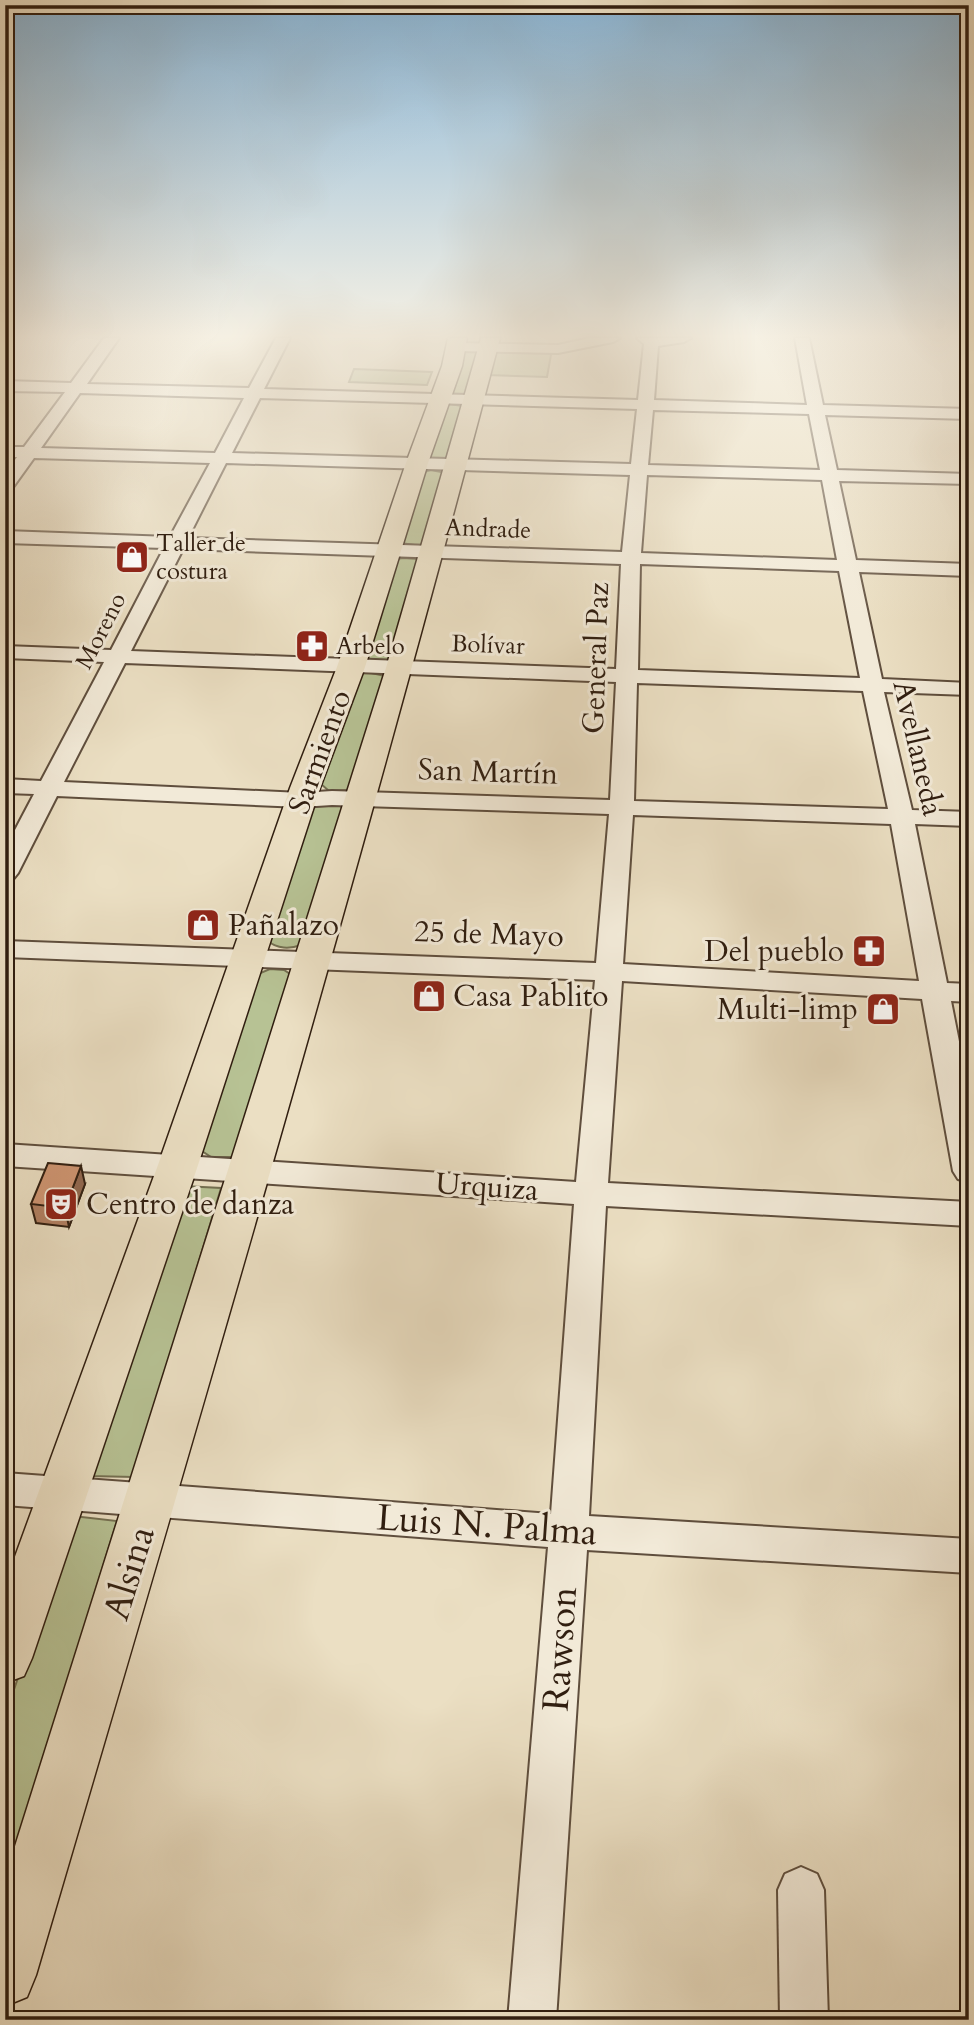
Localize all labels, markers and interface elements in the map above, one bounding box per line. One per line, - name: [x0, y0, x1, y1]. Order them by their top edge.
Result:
- street label: Andrade: [444, 511, 532, 547]
- place label: Taller de costura: [156, 527, 246, 588]
- shop icon: Taller de costura: [113, 538, 151, 576]
- street label: General Paz: [573, 581, 619, 735]
- street label: Moreno: [68, 587, 134, 675]
- pharmacy icon: Arbelo: [293, 627, 331, 665]
- street label: Bolívar: [451, 627, 526, 663]
- place label: Arbelo: [336, 630, 405, 663]
- street label: Avellaneda: [883, 676, 954, 820]
- street label: Sarmiento: [279, 684, 361, 820]
- street label: San Martín: [417, 749, 559, 795]
- place label: Pañalazo: [228, 905, 339, 946]
- shop icon: Pañalazo: [184, 906, 222, 944]
- street label: 25 de Mayo: [413, 911, 565, 957]
- place label: Del pueblo: [704, 931, 844, 972]
- pharmacy icon: Del pueblo: [850, 932, 888, 970]
- place label: Casa Pablito: [453, 976, 609, 1017]
- shop icon: Casa Pablito: [410, 977, 448, 1015]
- place label: Multi-limp: [717, 989, 858, 1030]
- shop icon: Multi-limp: [864, 990, 902, 1028]
- street label: Urquiza: [434, 1163, 540, 1211]
- place label: Centro de danza: [86, 1184, 294, 1225]
- theatre icon: Centro de danza: [42, 1185, 80, 1223]
- street label: Luis N. Palma: [375, 1492, 599, 1558]
- street label: Alsina: [91, 1520, 167, 1626]
- street label: Rawson: [531, 1585, 589, 1713]

